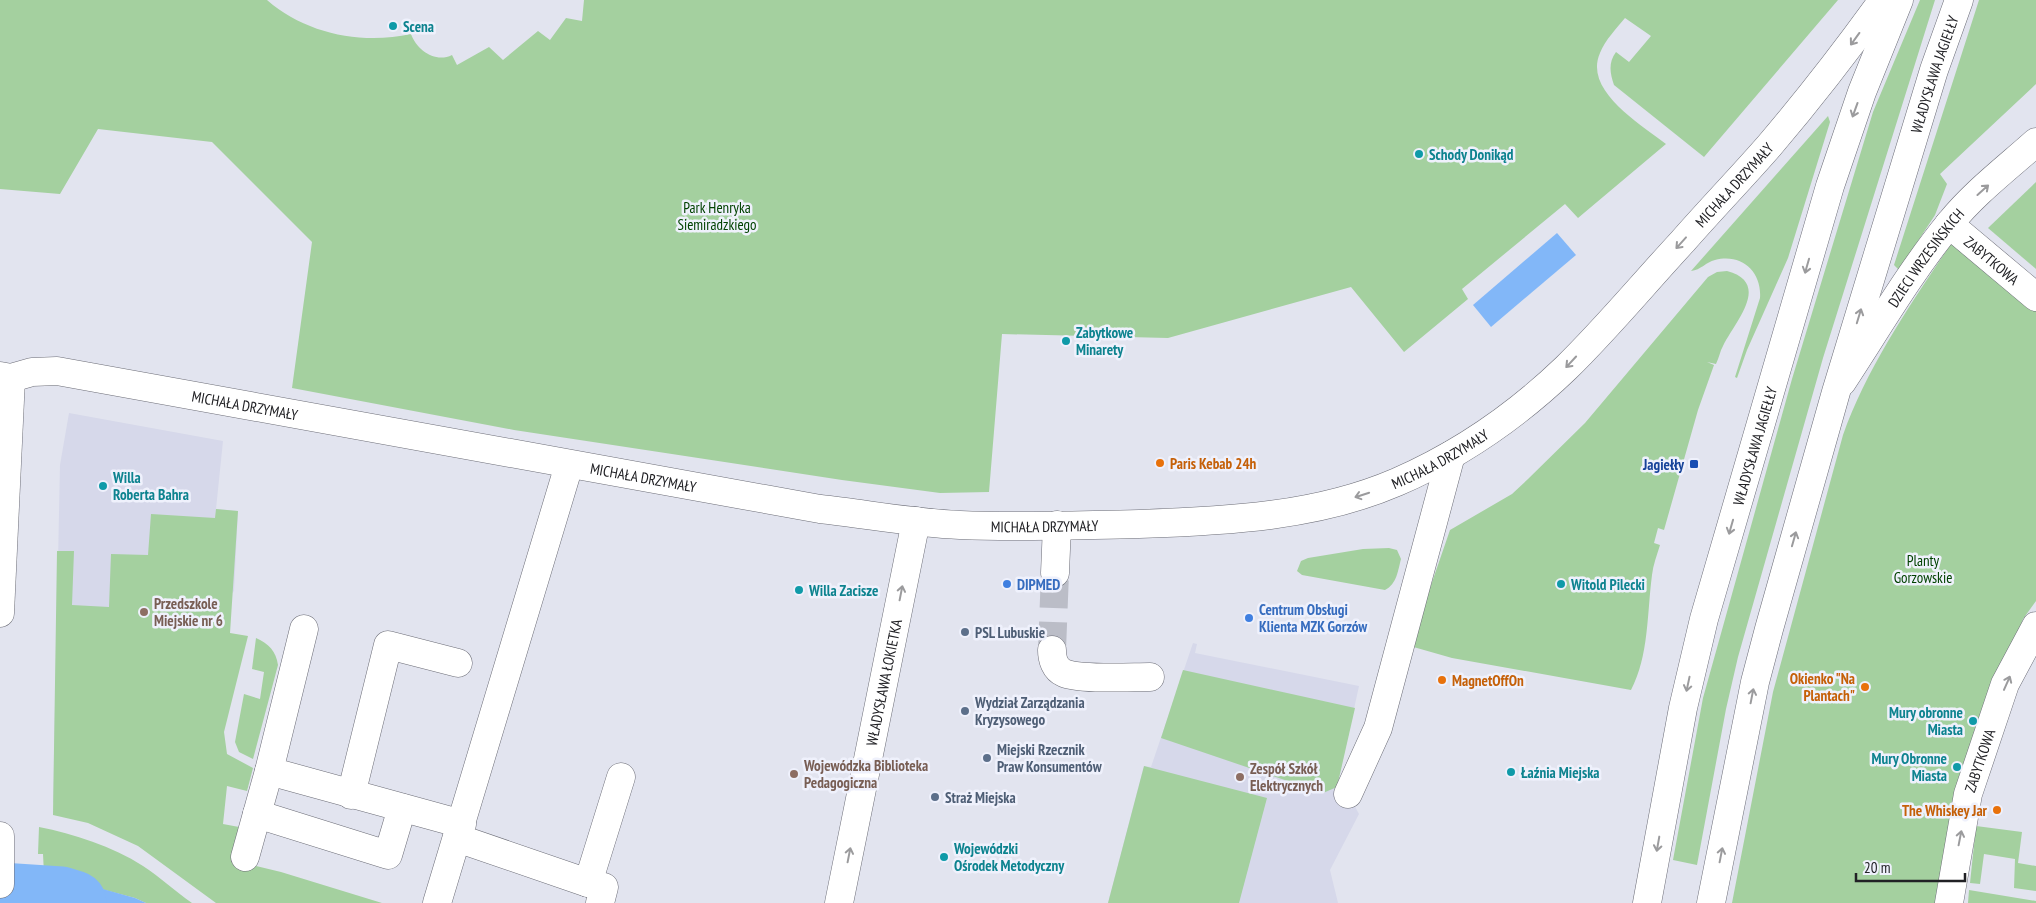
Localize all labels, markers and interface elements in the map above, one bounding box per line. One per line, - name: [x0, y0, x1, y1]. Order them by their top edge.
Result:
- street label: WŁADYSŁAWA JAGIEŁŁY: [1906, 13, 1962, 135]
- place label: Scena: [403, 17, 434, 36]
- marker: Scena: [387, 20, 399, 32]
- one-way arrow: [1849, 32, 1860, 45]
- one-way arrow: [1850, 102, 1859, 118]
- street label: MICHAŁA DRZYMAŁY: [1691, 138, 1777, 231]
- place label: Schody Donikąd: [1429, 145, 1514, 164]
- marker: Schody Donikąd: [1413, 148, 1425, 160]
- one-way arrow: [1977, 184, 1990, 196]
- park label: Park Henryka Siemiradzkiego: [677, 198, 757, 234]
- street label: DZIECI WRZESIŃSKICH: [1883, 204, 1968, 310]
- street label: ZABYTKOWA: [1961, 232, 2024, 289]
- one-way arrow: [1675, 236, 1687, 249]
- one-way arrow: [1802, 257, 1812, 273]
- one-way arrow: [1855, 308, 1865, 324]
- place label: Zabytkowe Minarety: [1076, 323, 1133, 359]
- marker: Zabytkowe Minarety: [1060, 335, 1072, 347]
- one-way arrow: [1565, 356, 1577, 369]
- street label: WŁADYSŁAWA JAGIEŁŁY: [1728, 384, 1781, 507]
- street label: MICHAŁA DRZYMAŁY: [190, 386, 300, 424]
- street label: MICHAŁA DRZYMAŁY: [1388, 424, 1492, 493]
- place label: Paris Kebab 24h: [1170, 454, 1257, 473]
- place label: Jagiełły: [1642, 455, 1685, 474]
- marker: Paris Kebab 24h: [1154, 457, 1166, 469]
- street label: MICHAŁA DRZYMAŁY: [589, 458, 698, 496]
- marker: Jagiełły: [1688, 458, 1700, 470]
- place label: Willa Roberta Bahra: [112, 468, 189, 504]
- marker: Willa Roberta Bahra: [97, 480, 109, 492]
- one-way arrow: [1354, 490, 1370, 500]
- street label: MICHAŁA DRZYMAŁY: [991, 515, 1099, 536]
- one-way arrow: [1725, 519, 1735, 535]
- one-way arrow: [1790, 531, 1799, 547]
- park label: Planty Gorzowskie: [1894, 551, 1952, 587]
- place label: DIPMED: [1017, 575, 1060, 594]
- place label: Witold Pilecki: [1570, 575, 1645, 594]
- marker: DIPMED: [1001, 578, 1013, 590]
- marker: Witold Pilecki: [1555, 578, 1567, 590]
- place label: Willa Zacisze: [808, 581, 878, 600]
- marker: Willa Zacisze: [793, 584, 805, 596]
- one-way arrow: [897, 585, 907, 601]
- place label: Przedszkole Miejskie nr 6: [154, 594, 223, 630]
- place label: Centrum Obsługi Klienta MZK Gorzów: [1259, 600, 1368, 636]
- marker: Przedszkole Miejskie nr 6: [138, 606, 150, 618]
- marker: Centrum Obsługi Klienta MZK Gorzów: [1243, 612, 1255, 624]
- street label: WŁADYSŁAWA ŁOKIETKA: [861, 617, 906, 747]
- place label: PSL Lubuskie: [975, 623, 1045, 642]
- marker: PSL Lubuskie: [959, 626, 971, 638]
- place label: Okienko "Na Plantach": [1790, 669, 1855, 705]
- place label: MagnetOffOn: [1452, 671, 1524, 690]
- marker: MagnetOffOn: [1436, 674, 1448, 686]
- one-way arrow: [1683, 675, 1692, 691]
- one-way arrow: [2002, 676, 2012, 691]
- marker: Okienko "Na Plantach": [1859, 681, 1871, 693]
- one-way arrow: [1748, 688, 1757, 704]
- place label: Wydział Zarządzania Kryzysowego: [974, 693, 1085, 729]
- place label: Mury obronne Miasta: [1889, 703, 1963, 739]
- marker: Wydział Zarządzania Kryzysowego: [959, 705, 971, 717]
- marker: Mury obronne Miasta: [1967, 715, 1979, 727]
- street label: ZABYTKOWA: [1960, 725, 1999, 795]
- place label: Miejski Rzecznik Praw Konsumentów: [997, 740, 1103, 776]
- place label: Mury Obronne Miasta: [1872, 749, 1947, 785]
- marker: Miejski Rzecznik Praw Konsumentów: [981, 752, 993, 764]
- place label: Wojewódzka Biblioteka Pedagogiczna: [803, 756, 928, 792]
- place label: Zespół Szkół Elektrycznych: [1250, 759, 1323, 795]
- marker: Mury Obronne Miasta: [1951, 761, 1963, 773]
- place label: Łaźnia Miejska: [1521, 763, 1600, 782]
- marker: Łaźnia Miejska: [1505, 766, 1517, 778]
- marker: Wojewódzka Biblioteka Pedagogiczna: [788, 768, 800, 780]
- marker: Zespół Szkół Elektrycznych: [1234, 771, 1246, 783]
- place label: Straż Miejska: [945, 788, 1016, 807]
- marker: Straż Miejska: [929, 791, 941, 803]
- place label: The Whiskey Jar: [1902, 801, 1988, 820]
- marker: The Whiskey Jar: [1991, 804, 2003, 816]
- one-way arrow: [1955, 830, 1965, 846]
- one-way arrow: [1652, 835, 1662, 851]
- place label: Wojewódzki Ośrodek Metodyczny: [953, 839, 1065, 875]
- one-way arrow: [845, 848, 854, 864]
- one-way arrow: [1716, 848, 1726, 864]
- scale bar: [1856, 850, 1965, 882]
- marker: Wojewódzki Ośrodek Metodyczny: [938, 851, 950, 863]
- text: 20 m: [1864, 858, 1890, 877]

